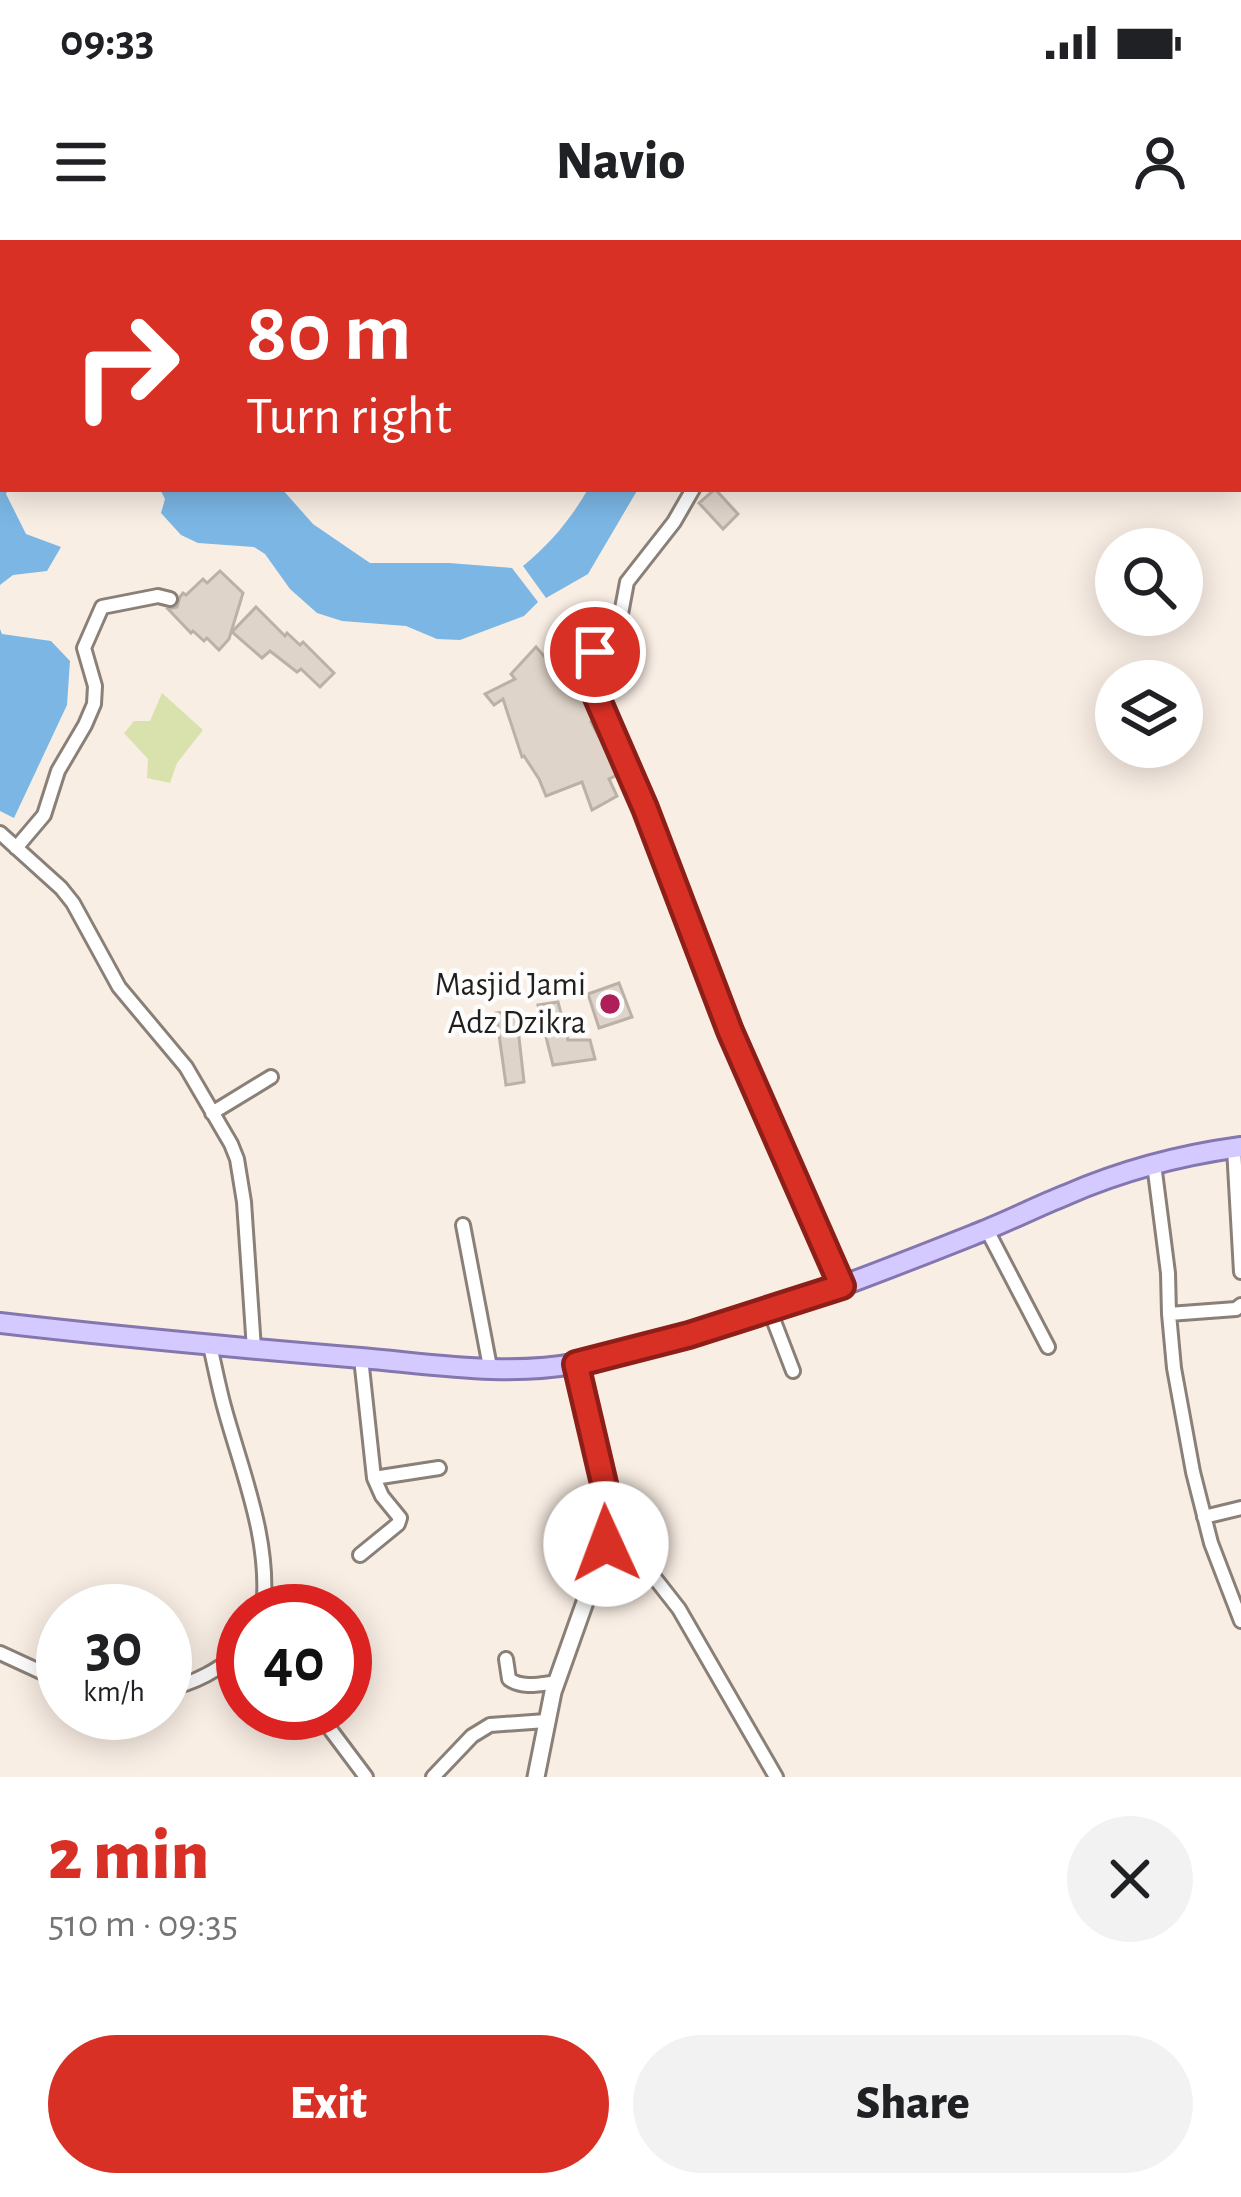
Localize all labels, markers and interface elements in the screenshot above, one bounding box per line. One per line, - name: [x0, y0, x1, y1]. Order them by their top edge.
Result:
- text: 09:33: [60, 19, 154, 64]
- icon: menu: [48, 129, 114, 195]
- icon: person: [1127, 129, 1193, 195]
- text: Navio: [556, 135, 685, 189]
- icon: right: [48, 288, 204, 444]
- text: 80 m: [246, 292, 412, 376]
- text: Turn right: [246, 390, 452, 444]
- map controls: [1095, 528, 1203, 768]
- button: search: [1095, 528, 1203, 636]
- pin: [544, 601, 646, 703]
- icon: arrive: [562, 619, 628, 685]
- button: layers: [1095, 660, 1203, 768]
- place label: Masjid Jami Adz Dzikra: [435, 969, 586, 1040]
- marker: Masjid Jami Adz Dzikra: [597, 991, 623, 1017]
- position arrow: [543, 1481, 669, 1607]
- speed limit sign: 40: [216, 1584, 372, 1740]
- text: 30: [85, 1617, 143, 1677]
- text: km/h: [83, 1677, 145, 1707]
- button: close: [1067, 1816, 1193, 1942]
- text: 2 min: [48, 1820, 209, 1892]
- text: 510 m · 09:35: [48, 1905, 238, 1944]
- button: Exit: [48, 2035, 609, 2173]
- button: Share: [633, 2035, 1193, 2173]

